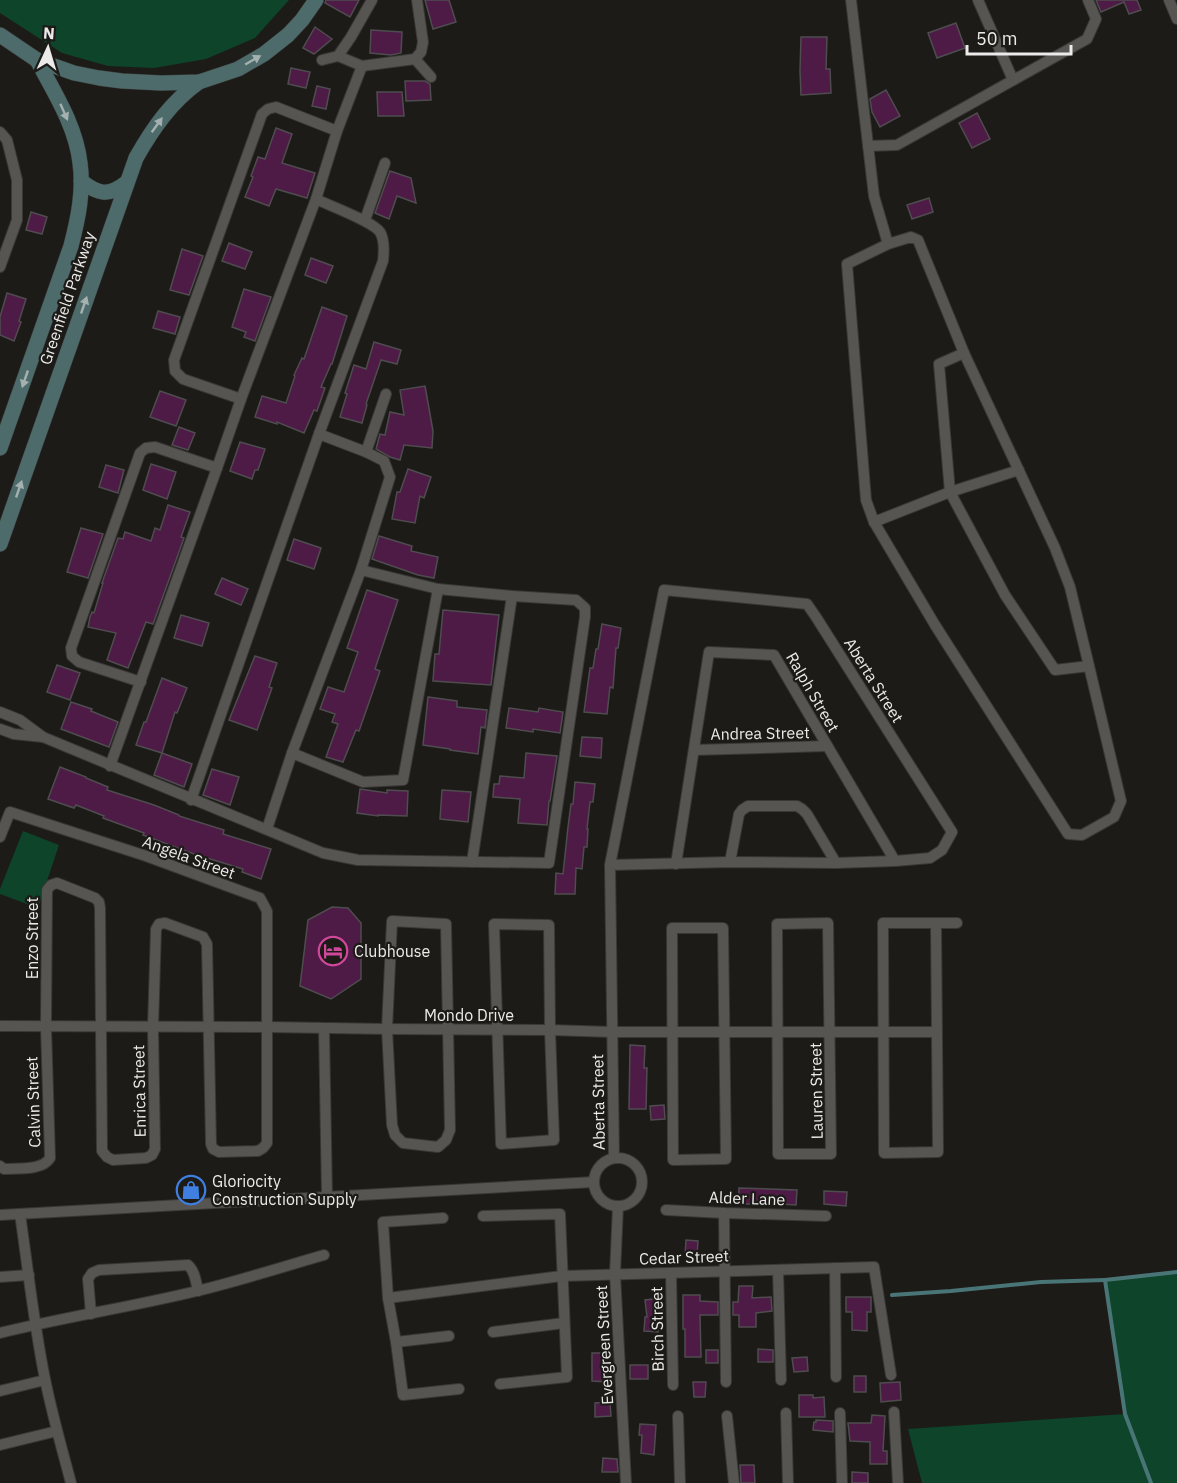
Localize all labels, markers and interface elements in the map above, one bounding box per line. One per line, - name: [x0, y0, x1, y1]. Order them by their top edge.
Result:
- north arrow: [18, 18, 78, 78]
- scale bar: [967, 18, 1070, 56]
- text: N: [43, 23, 56, 43]
- text: 50 m: [976, 27, 1018, 50]
- one-way arrow: [245, 55, 262, 65]
- one-way arrow: [59, 103, 69, 121]
- one-way arrow: [150, 117, 162, 132]
- street label: Greenfield Parkway: [35, 229, 99, 367]
- one-way arrow: [79, 296, 89, 314]
- one-way arrow: [19, 370, 29, 388]
- one-way arrow: [15, 480, 24, 498]
- street label: Aberta Street: [840, 634, 908, 726]
- street label: Ralph Street: [782, 648, 844, 736]
- street label: Andrea Street: [710, 722, 810, 744]
- street label: Angela Street: [140, 831, 238, 883]
- street label: Enzo Street: [22, 897, 42, 979]
- hotel icon: Clubhouse: [317, 935, 349, 967]
- place label: Clubhouse: [354, 941, 431, 961]
- street label: Mondo Drive: [424, 1005, 514, 1025]
- street label: Lauren Street: [805, 1042, 827, 1140]
- street label: Enrica Street: [128, 1045, 150, 1137]
- street label: Aberta Street: [587, 1054, 609, 1150]
- street label: Calvin Street: [21, 1056, 45, 1148]
- place label: Gloriocity Construction Supply: [212, 1171, 357, 1209]
- shop icon: Gloriocity Construction Supply: [175, 1174, 207, 1206]
- street label: Alder Lane: [708, 1187, 786, 1209]
- street label: Cedar Street: [639, 1245, 729, 1269]
- street label: Evergreen Street: [591, 1285, 617, 1405]
- street label: Birch Street: [646, 1286, 668, 1372]

